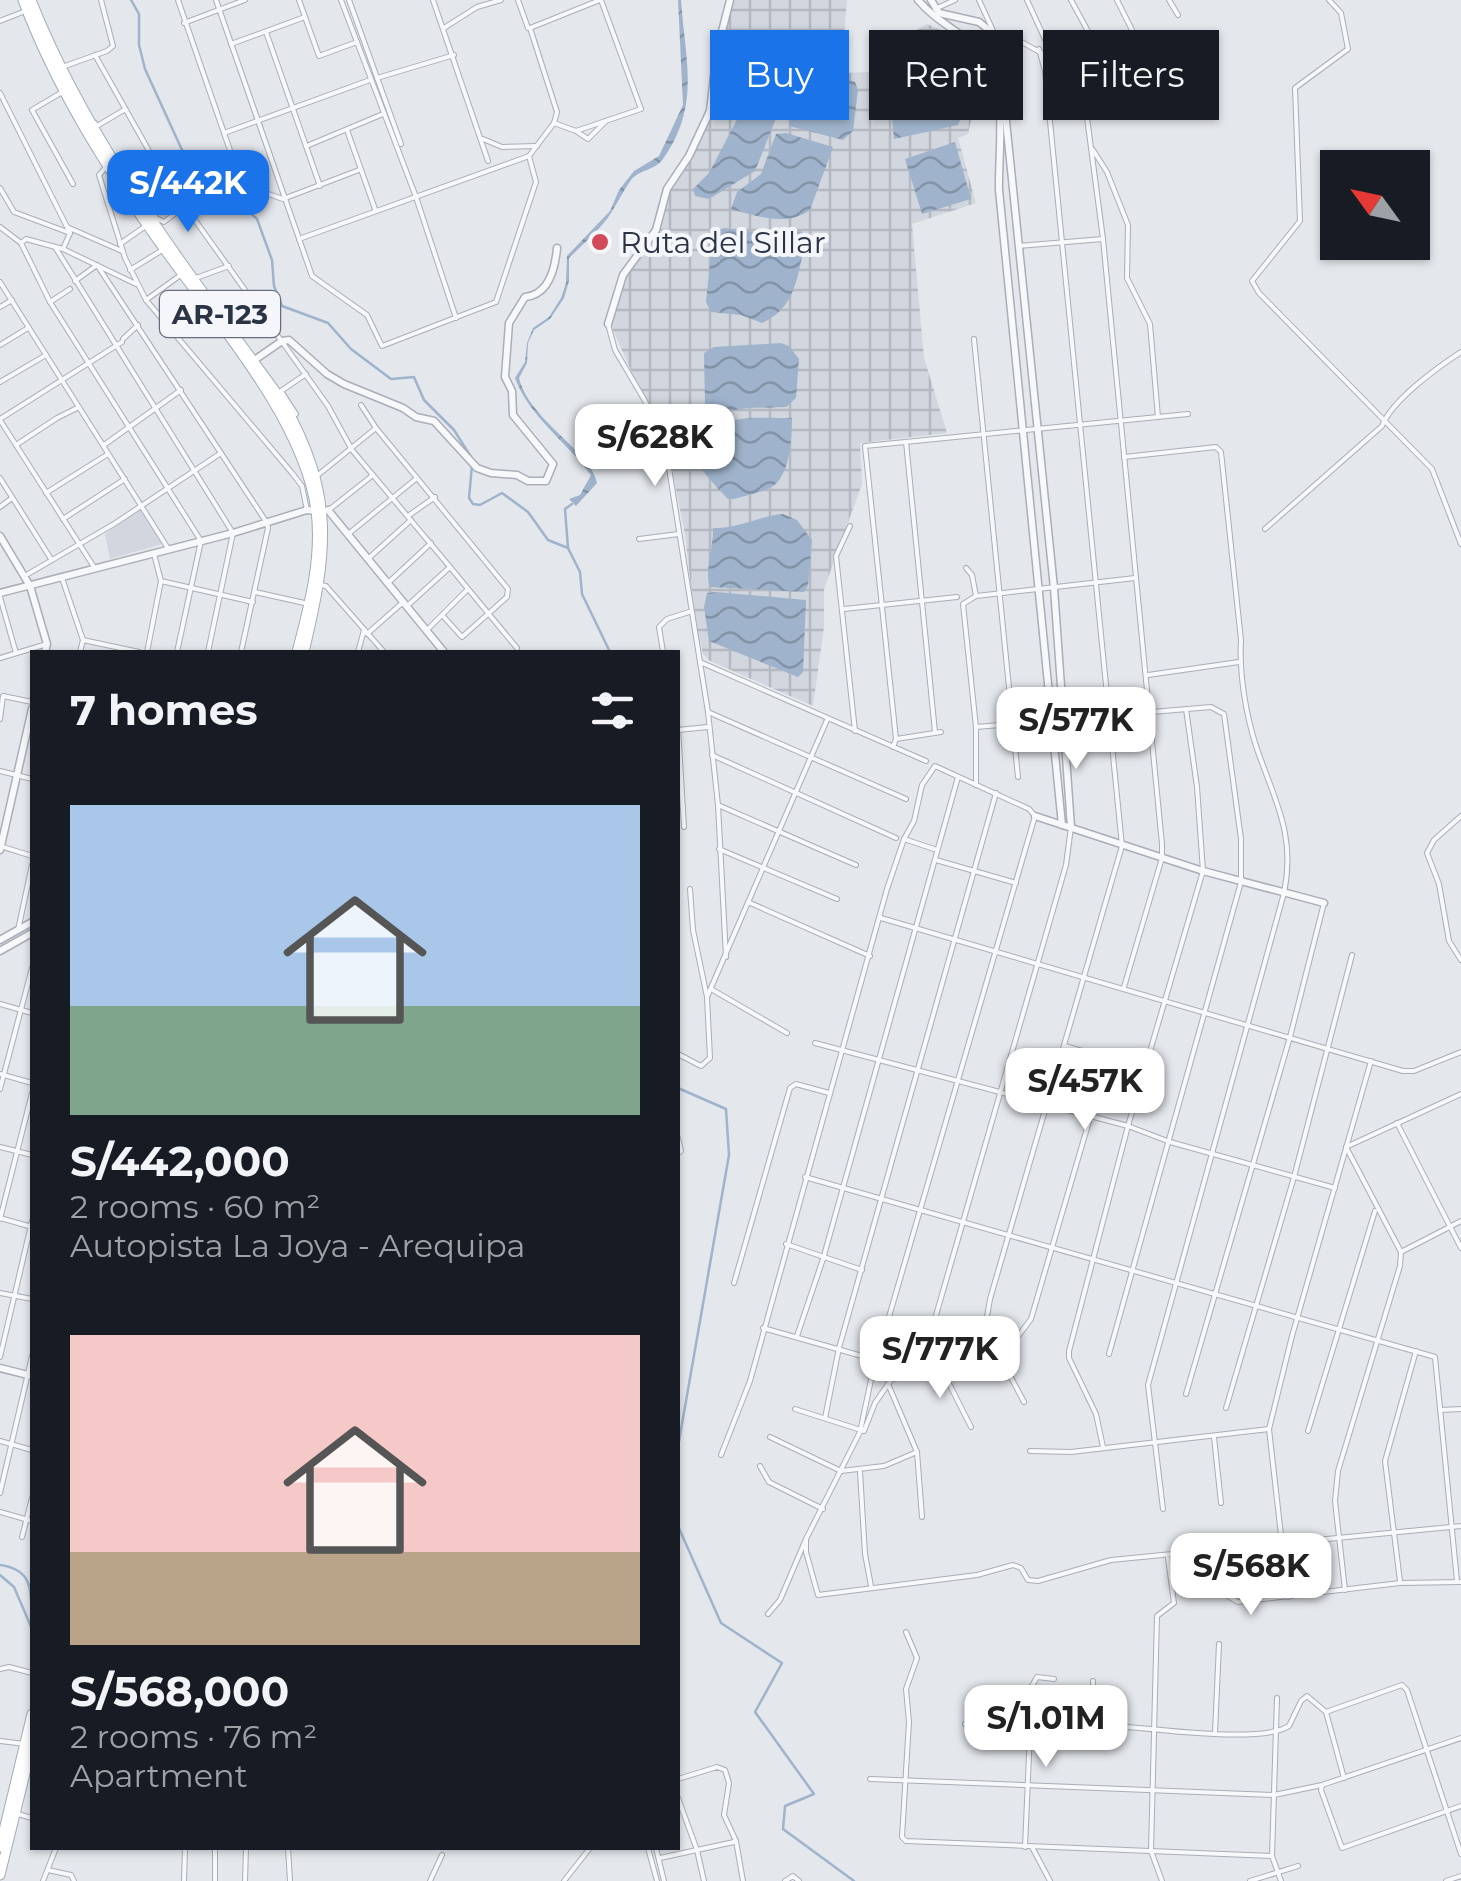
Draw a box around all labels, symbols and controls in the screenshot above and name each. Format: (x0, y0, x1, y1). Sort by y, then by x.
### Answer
chip: Buy (710, 30, 849, 120)
chip: Rent (869, 30, 1023, 120)
chip: Filters (1043, 30, 1219, 120)
pin: S/442K (107, 150, 269, 235)
north arrow (1320, 150, 1430, 260)
map controls (1320, 150, 1430, 260)
text: S/442K (129, 163, 247, 202)
place label: Ruta del Sillar (620, 224, 826, 261)
marker: Ruta del Sillar (589, 231, 611, 253)
road number: AR-123 (160, 291, 280, 337)
pin: S/628K (574, 404, 736, 489)
text: S/628K (597, 417, 713, 456)
icon: filters (585, 683, 640, 738)
text: 7 homes (70, 684, 258, 736)
pin: S/577K (995, 687, 1157, 772)
text: S/577K (1019, 700, 1133, 739)
icon: home (265, 870, 445, 1050)
pin: S/457K (1004, 1048, 1166, 1133)
text: S/457K (1027, 1061, 1143, 1100)
text: S/442,000 (70, 1135, 290, 1187)
text: 2 rooms · 60 m² (70, 1187, 320, 1226)
text: Autopista La Joya - Arequipa (70, 1226, 525, 1265)
pin: S/777K (859, 1316, 1021, 1401)
text: S/777K (882, 1329, 998, 1368)
icon: home (265, 1400, 445, 1580)
pin: S/568K (1170, 1533, 1332, 1618)
text: S/568K (1192, 1546, 1310, 1585)
text: S/568,000 (70, 1665, 289, 1717)
pin: S/1.01M (954, 1685, 1138, 1770)
text: S/1.01M (986, 1698, 1106, 1737)
text: 2 rooms · 76 m² (70, 1717, 317, 1756)
text: Apartment (70, 1756, 248, 1795)

